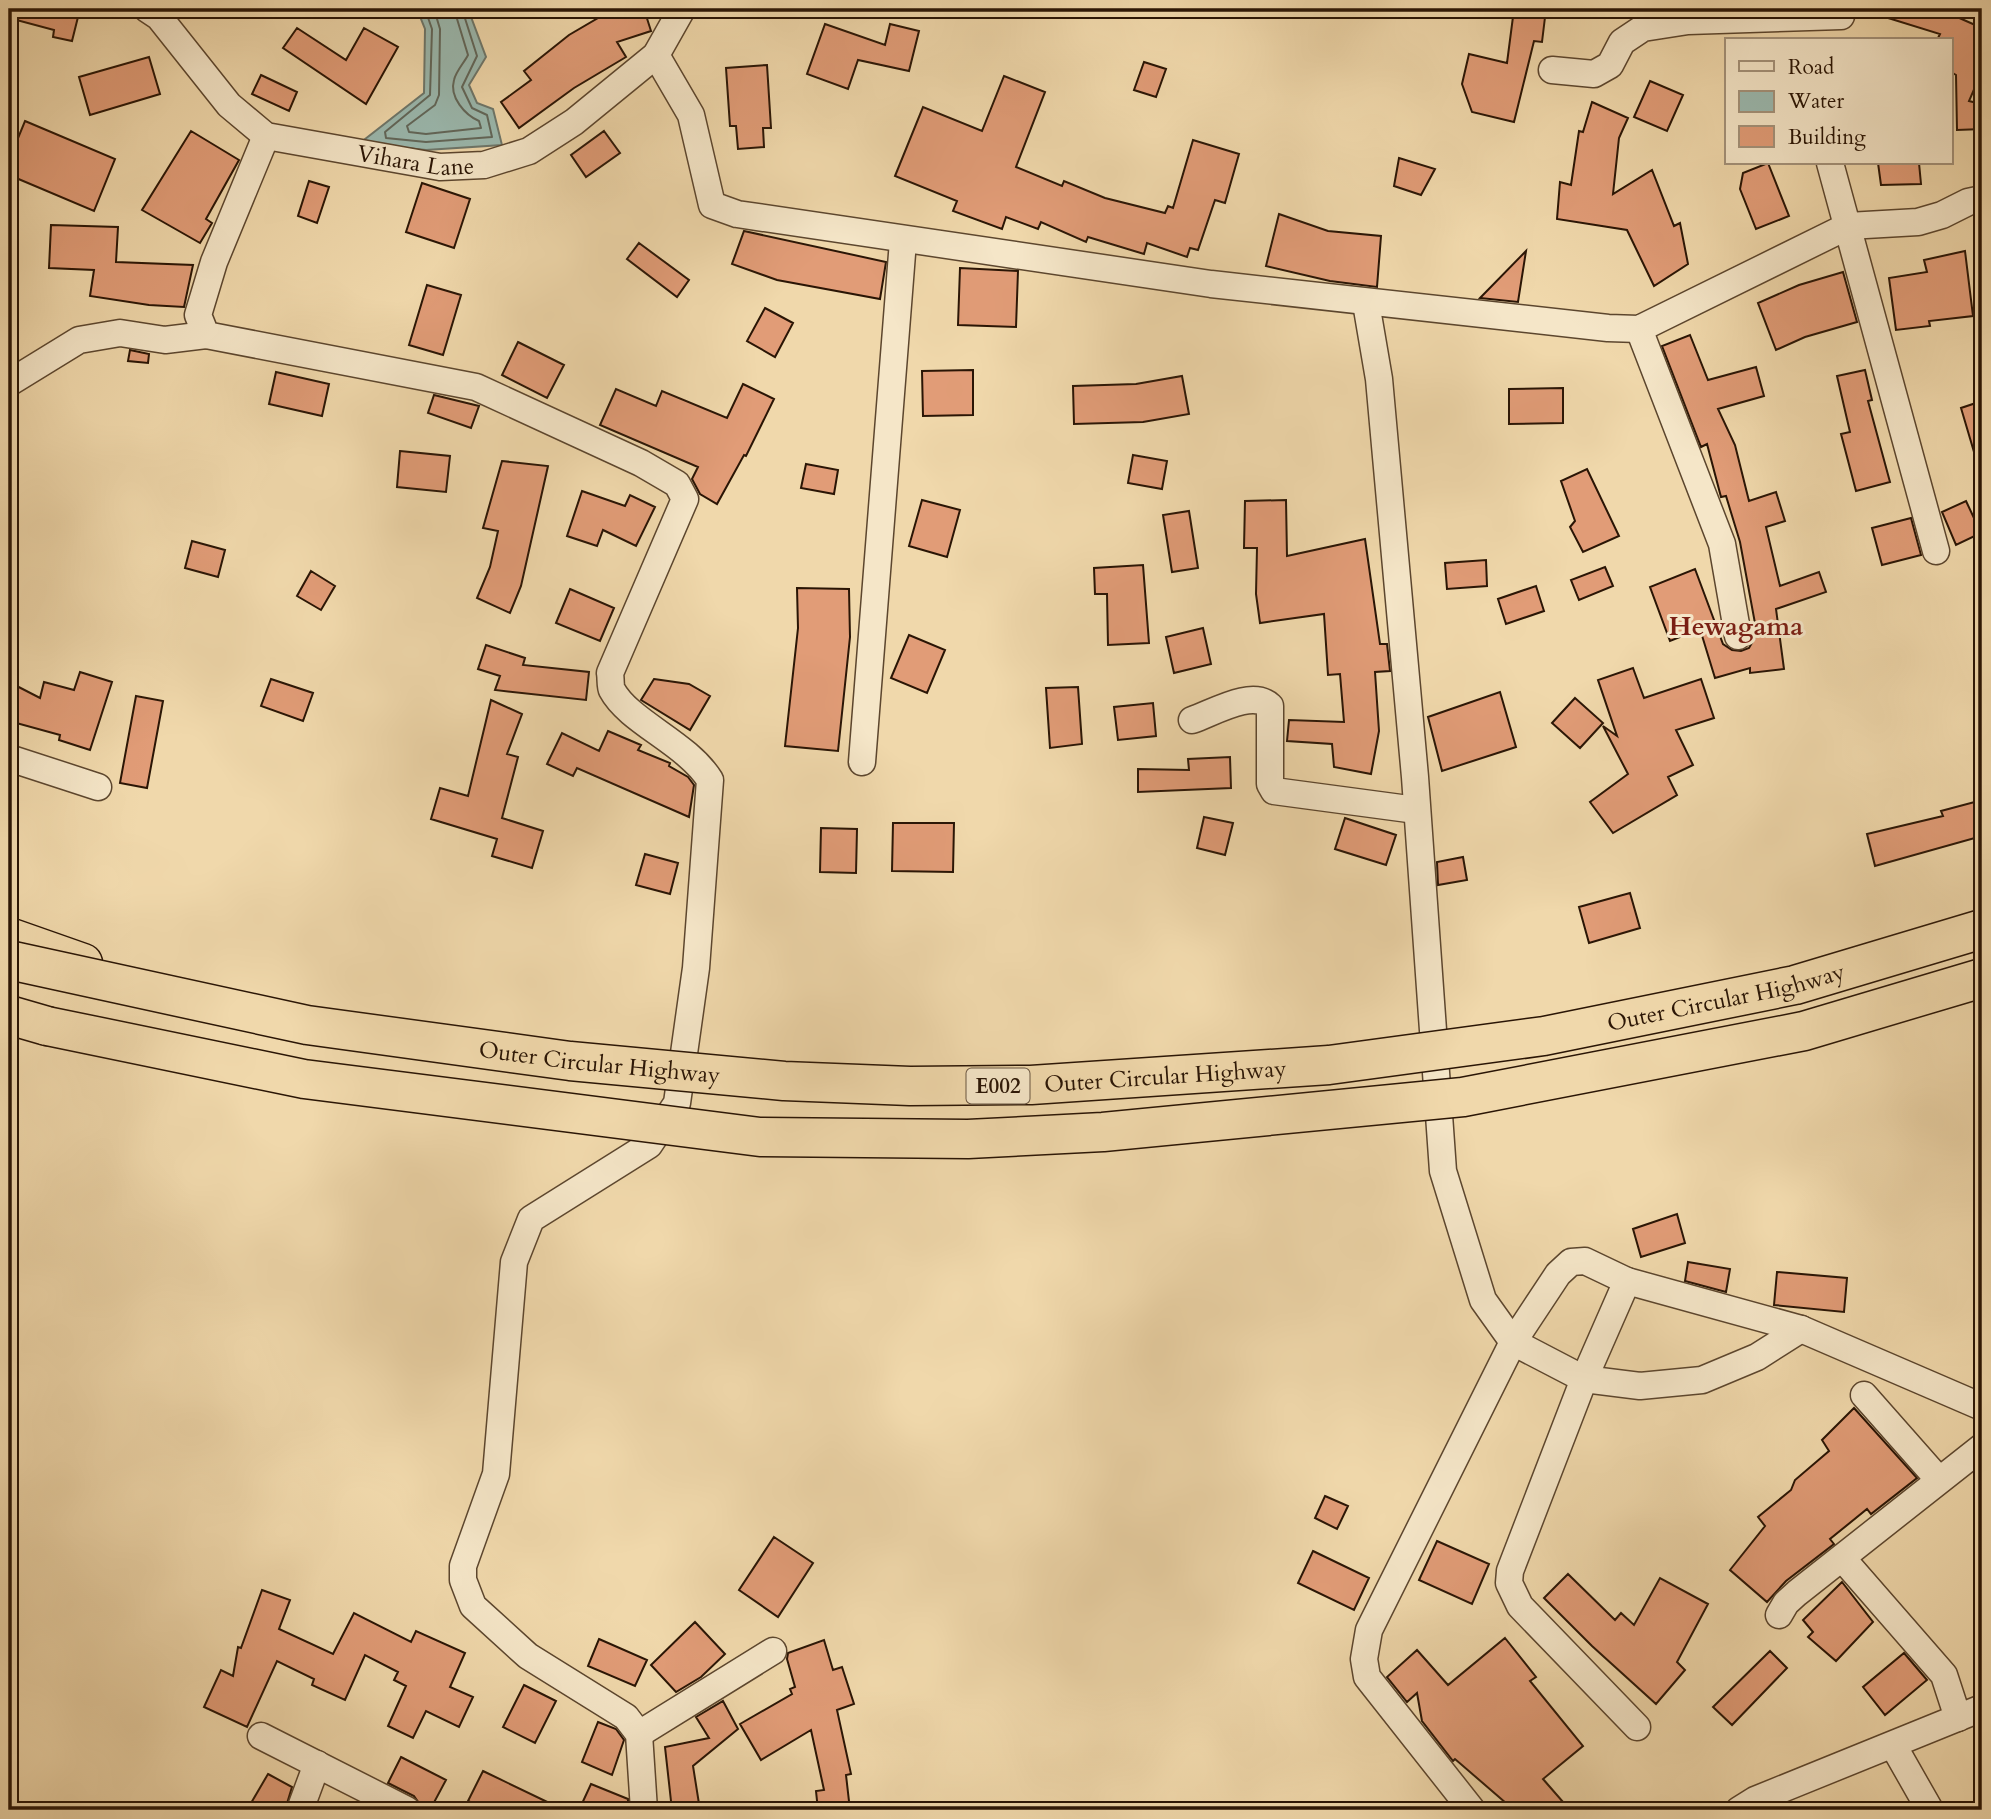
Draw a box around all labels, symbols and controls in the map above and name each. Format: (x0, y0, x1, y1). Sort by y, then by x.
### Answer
legend (1725, 38, 1952, 164)
text: Road (1788, 53, 1834, 82)
text: Water (1787, 87, 1844, 116)
text: Building (1788, 123, 1866, 152)
street label: Vihara Lane (355, 138, 475, 183)
district label: Hewagama (1669, 609, 1803, 644)
street label: Outer Circular Highway (1604, 956, 1848, 1039)
street label: Outer Circular Highway (477, 1034, 722, 1091)
street label: Outer Circular Highway (1043, 1053, 1287, 1100)
road number: E002 (967, 1068, 1030, 1104)

